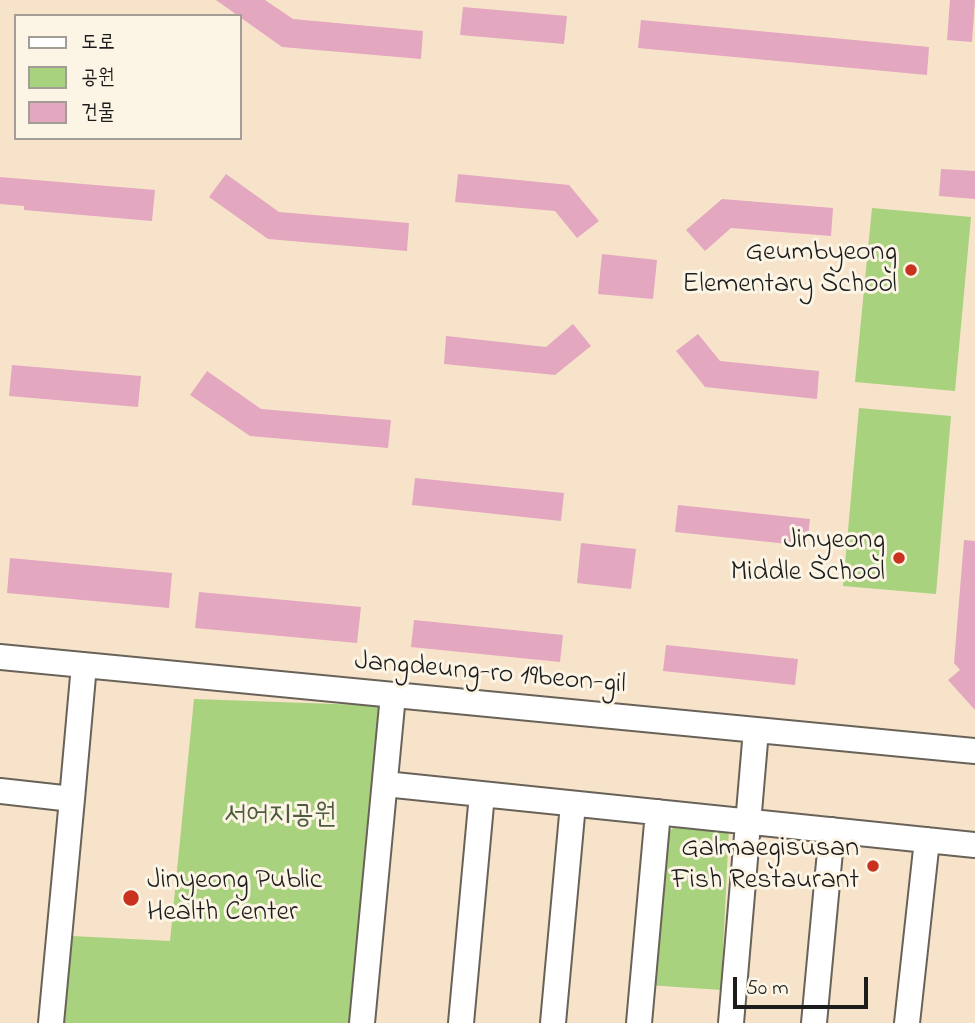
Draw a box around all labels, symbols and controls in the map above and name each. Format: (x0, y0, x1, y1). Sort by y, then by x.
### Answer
legend (14, 14, 242, 140)
text: 도로 (81, 28, 115, 58)
text: 공원 (81, 63, 115, 93)
text: 건물 (81, 98, 115, 128)
place label: Geumbyeong Elementary School (682, 237, 897, 303)
marker: Geumbyeong Elementary School (903, 262, 919, 278)
place label: Jinyeong Middle School (731, 525, 885, 591)
marker: Jinyeong Middle School (891, 550, 907, 566)
street label: Jangdeung-ro 19beon-gil (353, 646, 627, 704)
park label: 서어지공원 (224, 800, 336, 834)
place label: Galmaegisusan Fish Restaurant (672, 833, 859, 899)
marker: Galmaegisusan Fish Restaurant (865, 858, 881, 874)
place label: Jinyeong Public Health Center (147, 865, 322, 931)
marker: Jinyeong Public Health Center (121, 888, 141, 908)
scale bar (737, 964, 872, 1008)
text: 50 m (746, 974, 789, 1004)

